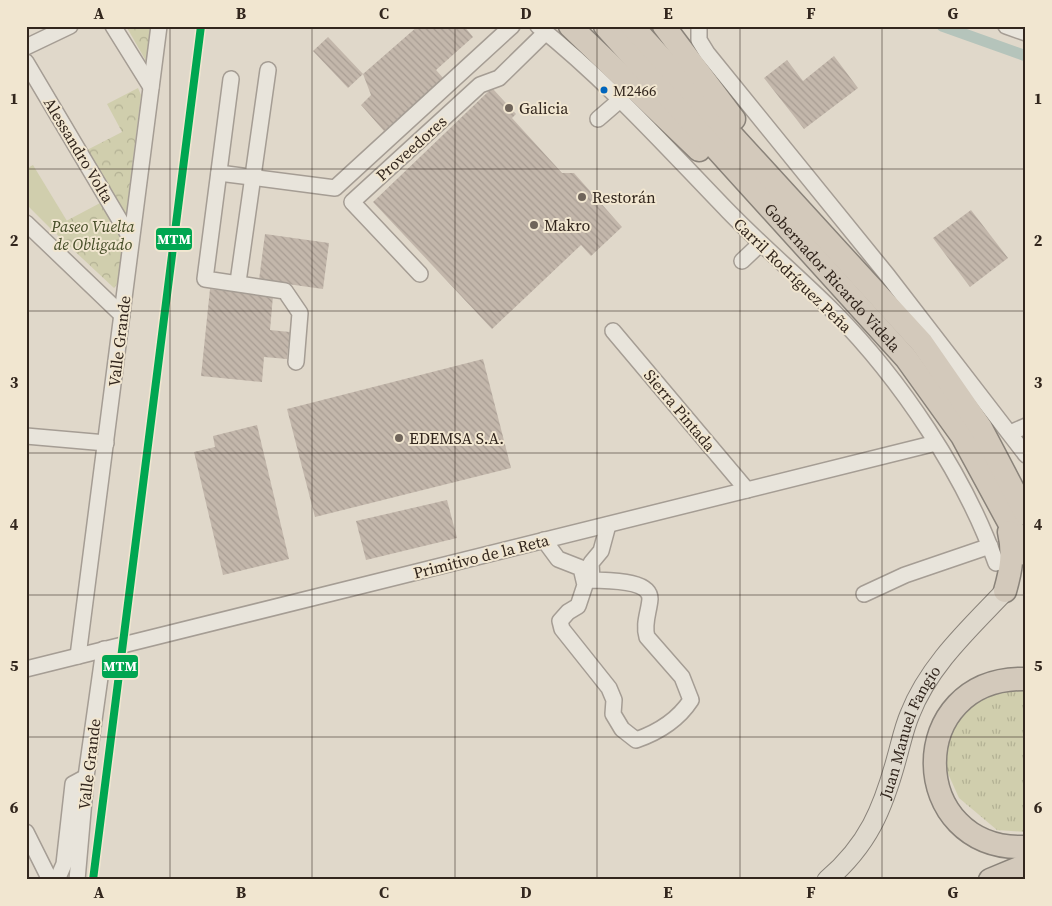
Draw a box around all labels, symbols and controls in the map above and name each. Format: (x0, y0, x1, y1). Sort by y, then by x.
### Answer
text: A (94, 2, 105, 24)
text: B (236, 2, 247, 24)
text: C (379, 2, 389, 24)
text: D (520, 2, 532, 24)
text: E (663, 2, 673, 24)
text: F (806, 2, 816, 24)
text: G (948, 2, 959, 24)
place label: M2466 (613, 80, 657, 101)
marker: M2466 (599, 85, 609, 95)
text: 1 (10, 87, 18, 109)
text: 1 (1034, 87, 1042, 109)
street label: Alessandro Volta (39, 93, 120, 208)
place label: Galicia (519, 97, 569, 119)
marker: Galicia (503, 102, 515, 114)
street label: Proveedores (371, 110, 451, 186)
place label: Restorán (592, 186, 656, 208)
marker: Restorán (576, 191, 588, 203)
street label: Gobernador Ricardo Videla (759, 198, 906, 357)
street label: Carril Rodríguez Peña (729, 213, 857, 338)
place label: Makro (544, 214, 591, 236)
park label: Paseo Vuelta de Obligado (50, 215, 135, 255)
marker: Makro (528, 219, 540, 231)
line badge: MTM (155, 227, 193, 251)
text: 2 (10, 229, 19, 251)
text: MTM (157, 229, 191, 249)
text: 2 (1034, 229, 1043, 251)
street label: Valle Grande (103, 294, 135, 388)
street label: Sierra Pintada (639, 364, 721, 456)
text: 3 (10, 371, 19, 393)
text: 3 (1034, 371, 1043, 393)
place label: EDEMSA S.A. (409, 427, 504, 449)
marker: EDEMSA S.A. (393, 432, 405, 444)
text: 4 (10, 513, 19, 535)
text: 4 (1034, 513, 1043, 535)
street label: Primitivo de la Reta (411, 528, 552, 584)
text: 5 (10, 654, 19, 676)
line badge: MTM (101, 654, 139, 679)
text: 5 (1034, 654, 1043, 676)
text: MTM (103, 656, 137, 676)
street label: Juan Manuel Fangio (873, 660, 945, 803)
street label: Valle Grande (73, 717, 105, 811)
text: 6 (10, 796, 19, 818)
text: 6 (1034, 796, 1043, 818)
text: A (94, 881, 105, 903)
text: B (236, 881, 247, 903)
text: C (379, 881, 389, 903)
text: D (520, 881, 532, 903)
text: E (663, 881, 673, 903)
text: F (806, 881, 816, 903)
text: G (948, 881, 959, 903)

